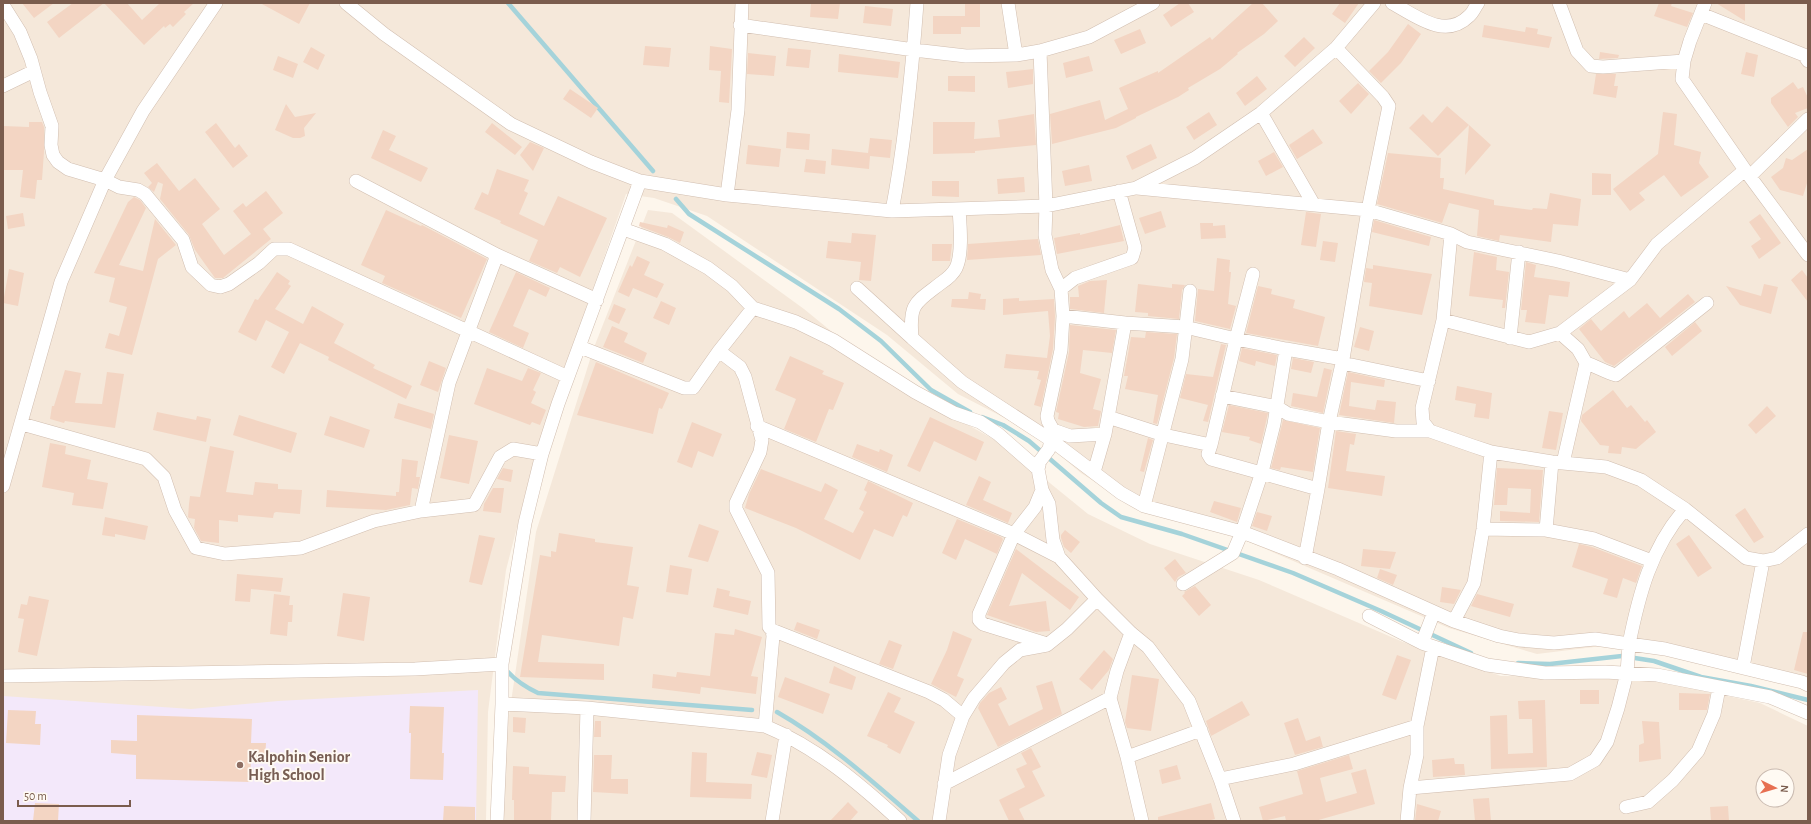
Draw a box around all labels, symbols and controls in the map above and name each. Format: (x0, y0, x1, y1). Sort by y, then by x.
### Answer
place label: Kalpohin Senior High School (248, 749, 351, 783)
marker: Kalpohin Senior High School (235, 760, 245, 770)
north arrow (1755, 768, 1795, 808)
scale bar (18, 782, 130, 808)
text: N (1779, 785, 1790, 793)
text: 50 m (24, 790, 47, 802)

